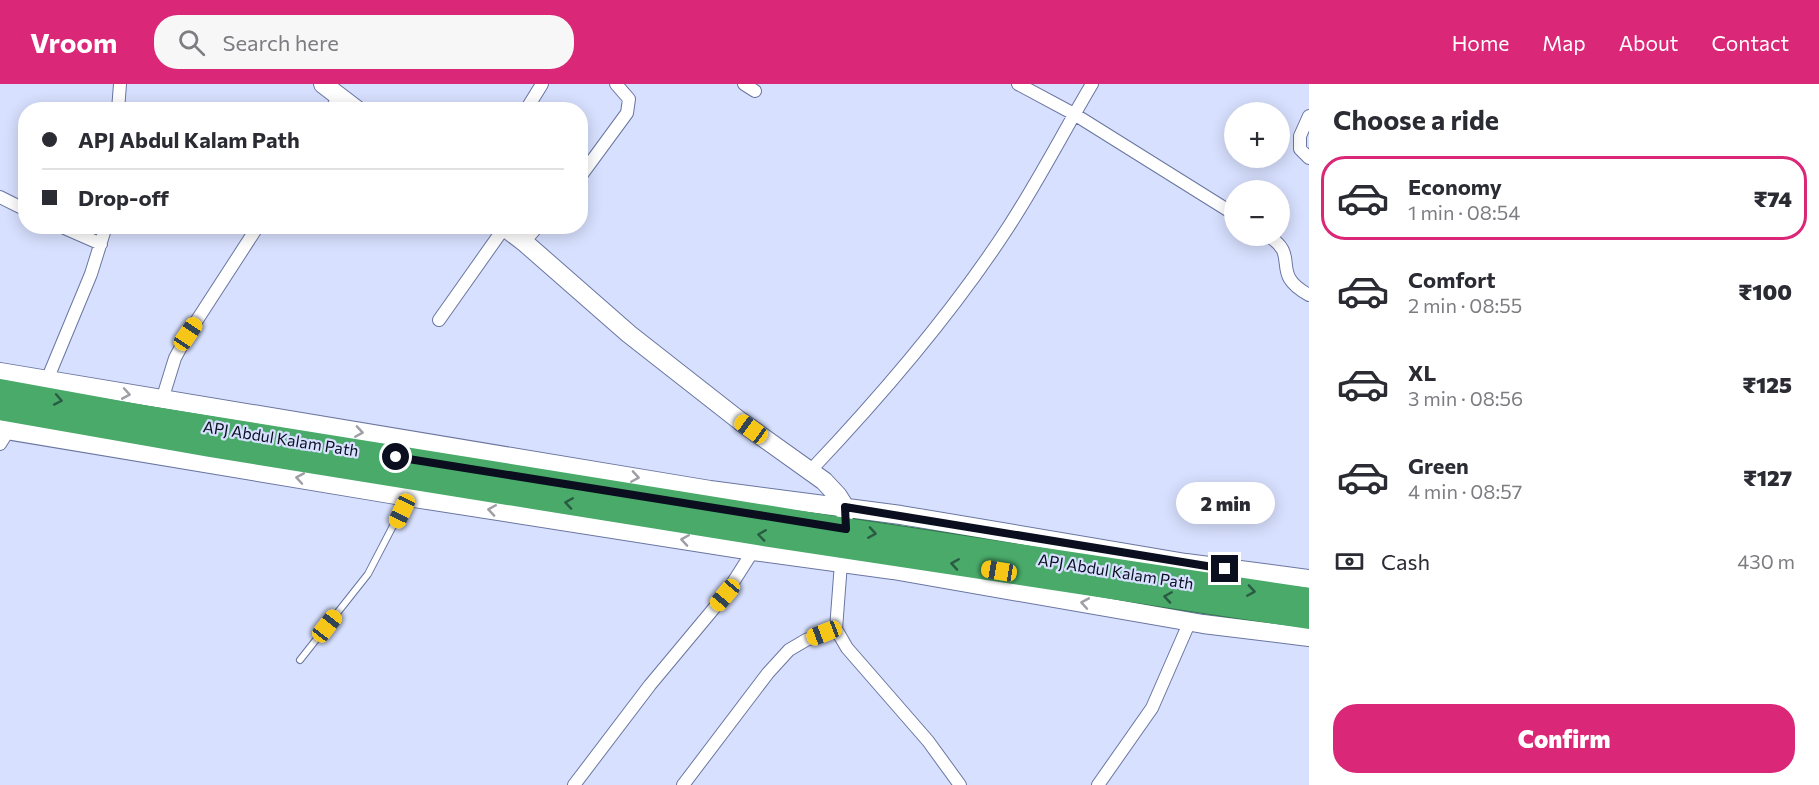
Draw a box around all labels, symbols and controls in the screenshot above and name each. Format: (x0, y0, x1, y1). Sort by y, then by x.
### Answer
search box (154, 15, 574, 69)
text: Vroom (30, 25, 118, 59)
icon: search (175, 26, 208, 59)
text: Search here (223, 29, 339, 56)
text: Home (1452, 30, 1509, 55)
text: Map (1542, 30, 1586, 55)
text: About (1619, 30, 1678, 55)
text: Contact (1711, 30, 1789, 55)
map controls (1224, 102, 1290, 246)
button: + (1224, 102, 1290, 168)
text: Choose a ride (1333, 103, 1499, 136)
text: APJ Abdul Kalam Path (78, 126, 300, 153)
icon: car (1336, 171, 1390, 225)
text: Economy (1408, 173, 1502, 200)
button: − (1224, 180, 1290, 246)
text: Drop-off (78, 184, 169, 211)
text: ₹74 (1753, 185, 1792, 212)
text: 1 min · 08:54 (1408, 200, 1520, 224)
icon: car (1336, 264, 1390, 318)
text: Comfort (1408, 266, 1496, 293)
text: ₹100 (1738, 278, 1792, 305)
text: 2 min · 08:55 (1408, 293, 1522, 317)
car (170, 314, 206, 354)
icon: car (1336, 357, 1390, 411)
text: XL (1408, 359, 1436, 386)
text: ₹125 (1742, 371, 1792, 398)
text: 3 min · 08:56 (1408, 386, 1523, 410)
one-way arrow (121, 387, 130, 399)
one-way arrow (52, 393, 62, 406)
car (731, 411, 771, 447)
street label: APJ Abdul Kalam Path (202, 416, 360, 460)
one-way arrow (355, 426, 364, 438)
route start (382, 443, 409, 470)
icon: car (1336, 450, 1390, 504)
text: Green (1408, 452, 1469, 479)
text: ₹127 (1743, 464, 1792, 491)
one-way arrow (630, 471, 639, 483)
one-way arrow (295, 473, 305, 485)
text: 4 min · 08:57 (1408, 479, 1522, 503)
callout: 2 min (1176, 482, 1274, 524)
car (386, 491, 418, 531)
text: 2 min (1200, 491, 1251, 515)
one-way arrow (565, 498, 574, 510)
one-way arrow (488, 504, 498, 517)
one-way arrow (867, 527, 876, 539)
one-way arrow (757, 529, 766, 541)
one-way arrow (680, 535, 690, 547)
icon: cash (1333, 545, 1366, 578)
text: Cash (1381, 548, 1430, 575)
street label: APJ Abdul Kalam Path (1037, 549, 1195, 593)
text: 430 m (1737, 549, 1795, 573)
route end (1211, 555, 1238, 582)
one-way arrow (950, 558, 960, 571)
car (980, 559, 1018, 583)
car (707, 575, 743, 615)
one-way arrow (1247, 584, 1256, 596)
one-way arrow (1163, 591, 1173, 604)
one-way arrow (1080, 597, 1090, 610)
car (309, 606, 345, 646)
car (804, 618, 844, 648)
button: Confirm (1333, 704, 1795, 773)

